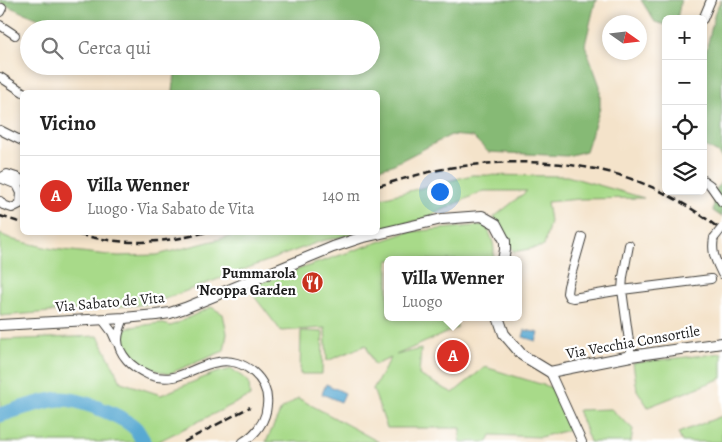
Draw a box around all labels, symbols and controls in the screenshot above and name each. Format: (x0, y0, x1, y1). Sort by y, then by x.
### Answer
north arrow (602, 15, 647, 60)
map controls (662, 15, 707, 195)
button: + (662, 15, 707, 60)
search box (20, 20, 380, 75)
icon: search (38, 34, 66, 62)
text: Cerca qui (78, 35, 151, 61)
button: − (662, 60, 707, 105)
button: locate (662, 105, 707, 150)
text: Vicino (40, 109, 96, 137)
button: layers (662, 150, 707, 195)
text: Villa Wenner (87, 172, 190, 198)
your location (427, 179, 453, 205)
text: A (51, 185, 61, 207)
text: 140 m (322, 185, 360, 207)
text: Luogo · Via Sabato de Vita (87, 198, 254, 220)
popup (384, 256, 522, 321)
place label: Pummarola 'Ncoppa Garden (196, 263, 297, 300)
text: Villa Wenner (402, 265, 504, 291)
restaurant icon: Pummarola 'Ncoppa Garden (300, 270, 324, 294)
street label: Via Sabato de Vita (53, 287, 166, 317)
text: Luogo (402, 291, 442, 313)
street label: Via Vecchia Consortile (563, 320, 702, 364)
pin: A (437, 337, 469, 375)

